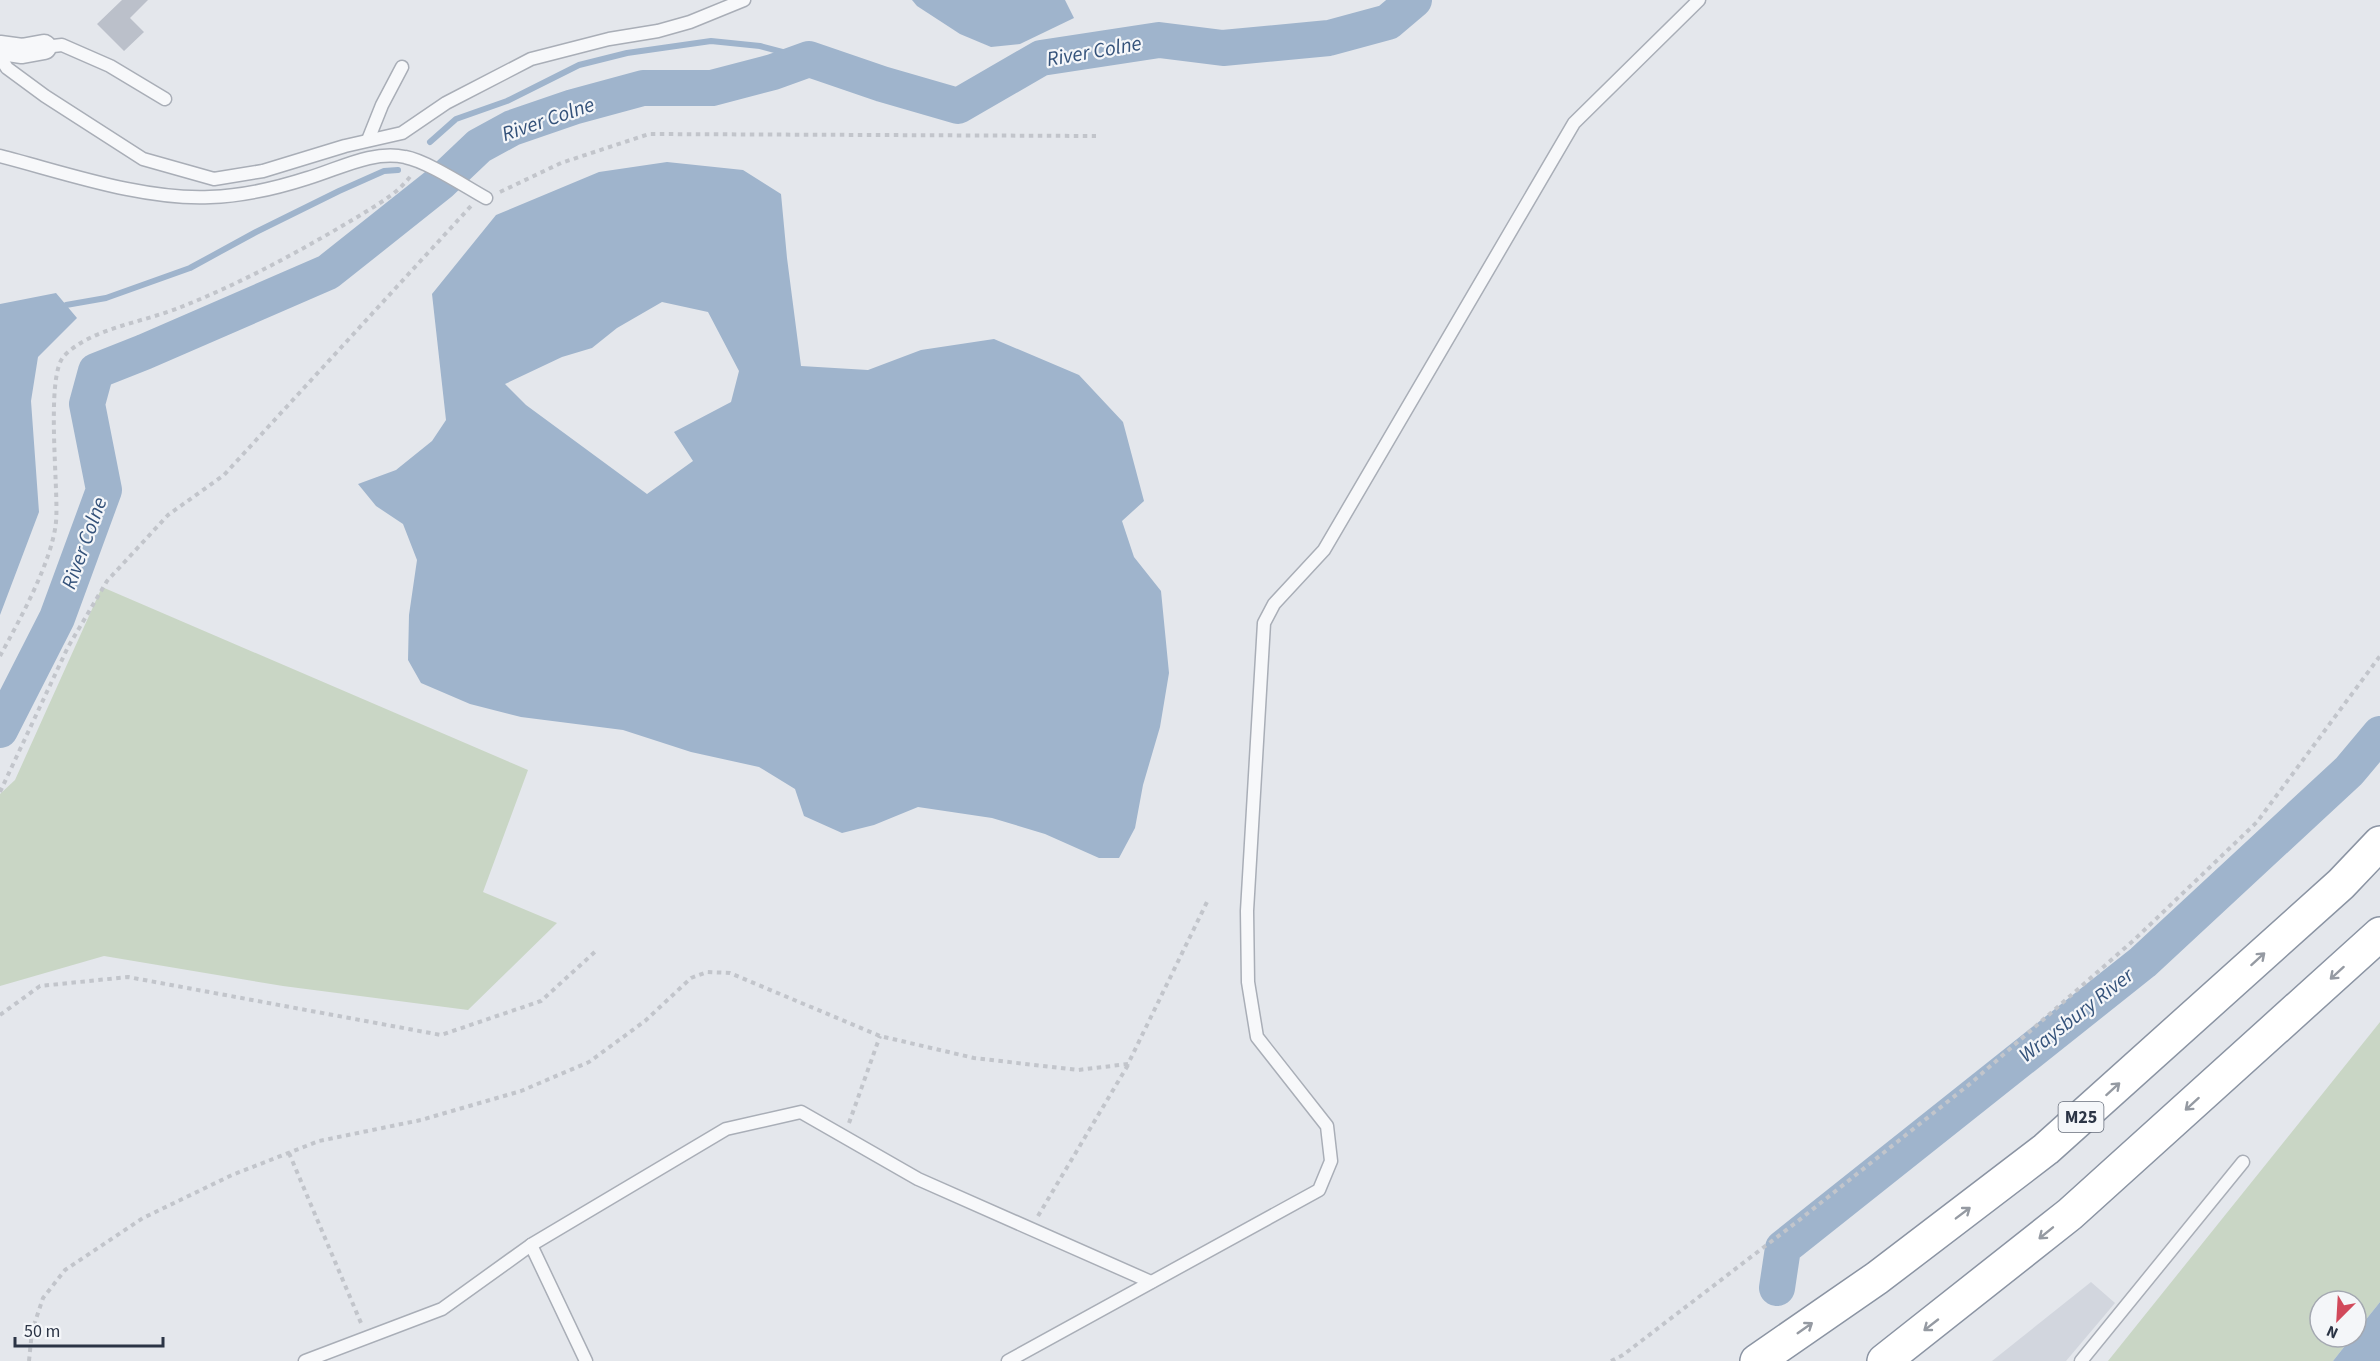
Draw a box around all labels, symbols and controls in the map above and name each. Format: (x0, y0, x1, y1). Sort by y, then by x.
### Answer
water label: River Colne (1044, 28, 1144, 74)
water label: River Colne (498, 89, 598, 149)
water label: River Colne (53, 493, 115, 593)
one-way arrow (2250, 952, 2265, 966)
water label: Wraysbury River (2012, 960, 2140, 1069)
one-way arrow (2330, 966, 2345, 980)
one-way arrow (2105, 1082, 2120, 1096)
one-way arrow (2185, 1097, 2200, 1111)
road number: M25 (2058, 1102, 2104, 1132)
one-way arrow (1954, 1207, 1970, 1219)
one-way arrow (2039, 1226, 2054, 1240)
north arrow (2308, 1289, 2368, 1349)
scale bar (15, 1310, 164, 1348)
text: 50 m (24, 1319, 60, 1344)
one-way arrow (1923, 1319, 1939, 1332)
text: N (2323, 1320, 2342, 1344)
one-way arrow (1796, 1322, 1813, 1334)

